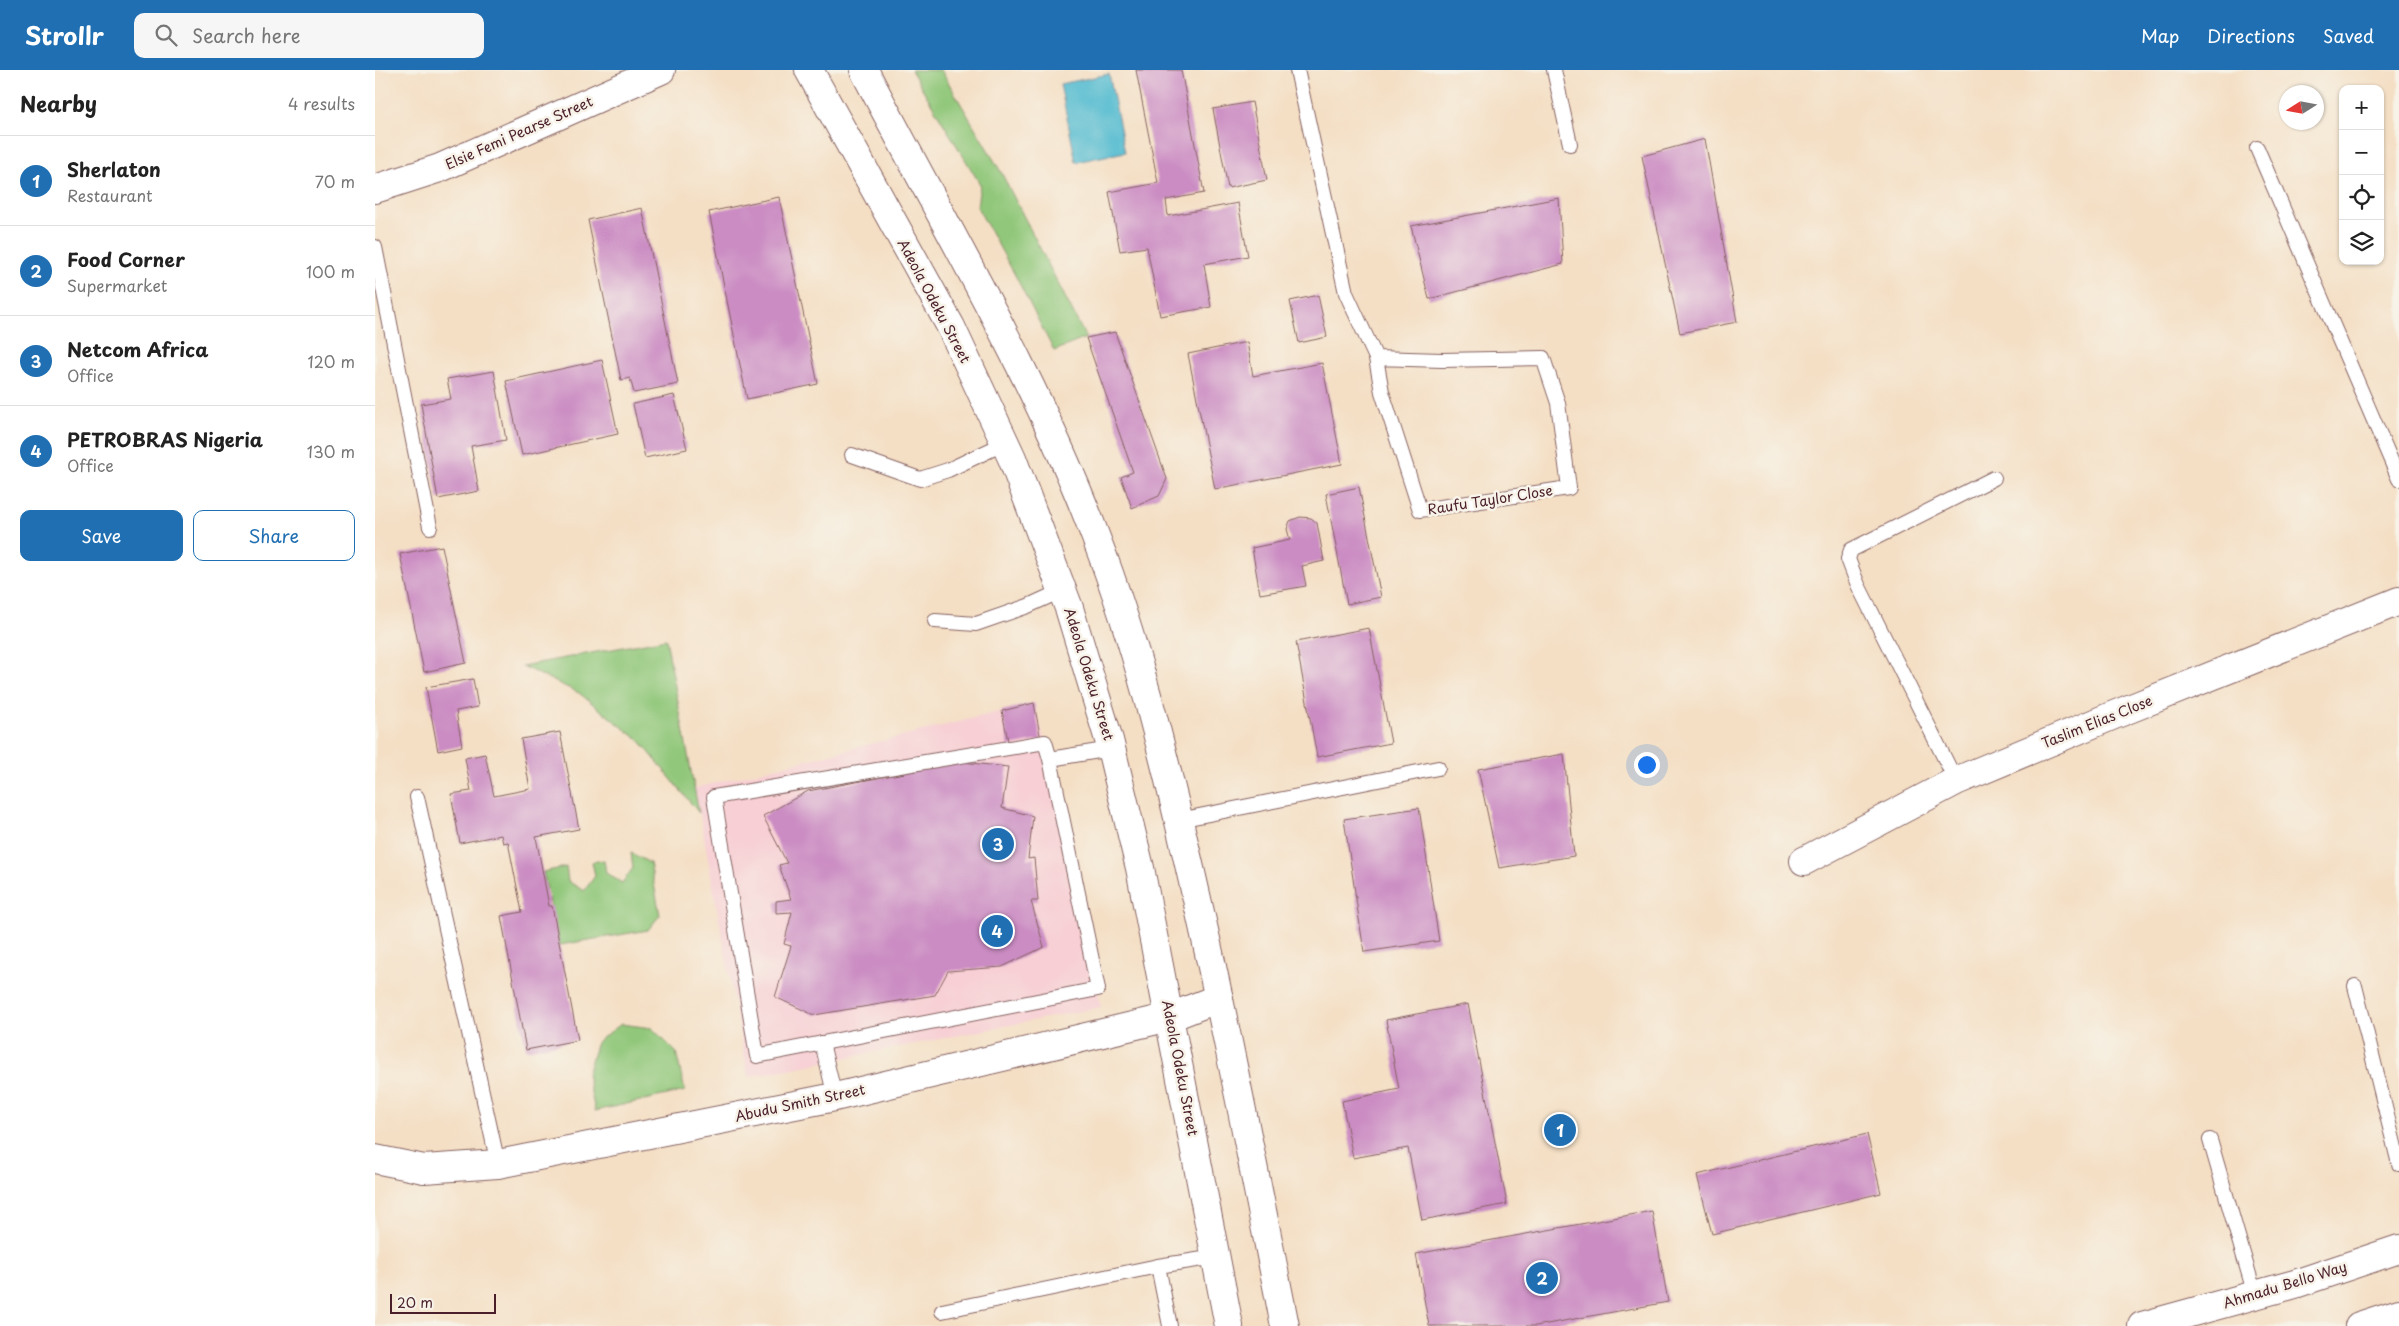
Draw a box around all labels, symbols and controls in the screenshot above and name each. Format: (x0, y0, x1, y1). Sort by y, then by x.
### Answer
search box (134, 13, 484, 58)
text: Strollr (25, 17, 104, 53)
icon: search (152, 21, 180, 49)
text: Search here (192, 21, 301, 49)
text: Map (2141, 22, 2179, 49)
text: Directions (2207, 22, 2295, 49)
text: Saved (2323, 22, 2374, 49)
north arrow (2279, 85, 2324, 130)
map controls (2339, 85, 2384, 265)
button: + (2339, 85, 2384, 130)
text: Nearby (20, 87, 97, 119)
street label: Elsie Femi Pearse Street (442, 90, 596, 175)
text: 4 results (288, 91, 355, 115)
button: − (2339, 130, 2384, 175)
text: Sherlaton (67, 155, 161, 183)
text: 1 (32, 169, 40, 193)
text: 70 m (315, 169, 355, 193)
button: locate (2339, 175, 2384, 220)
text: Restaurant (67, 183, 153, 207)
button: layers (2339, 220, 2384, 265)
street label: Adeola Odeku Street (893, 235, 976, 367)
text: Food Corner (67, 245, 185, 273)
text: 2 (30, 259, 42, 283)
text: 100 m (306, 259, 355, 283)
text: Supermarket (67, 273, 167, 297)
text: Netcom Africa (67, 335, 208, 363)
text: 3 (31, 349, 41, 373)
text: 120 m (308, 349, 355, 373)
text: Office (67, 363, 114, 387)
text: PETROBRAS Nigeria (67, 425, 263, 453)
text: 4 (31, 439, 41, 463)
text: 130 m (307, 439, 355, 463)
text: Office (67, 453, 114, 477)
street label: Raufu Taylor Close (1426, 479, 1554, 520)
button: Save (20, 510, 183, 561)
button: Share (193, 510, 355, 561)
street label: Adeola Odeku Street (1059, 605, 1120, 743)
street label: Taslim Elias Close (2038, 690, 2155, 753)
your location (1634, 752, 1660, 778)
pin: 3 (982, 825, 1014, 863)
pin: 4 (981, 912, 1013, 950)
street label: Adeola Odeku Street (1157, 998, 1204, 1138)
street label: Abudu Smith Street (733, 1078, 867, 1127)
pin: 1 (1544, 1111, 1576, 1149)
street label: Ahmadu Bello Way (2220, 1256, 2349, 1313)
pin: 2 (1526, 1259, 1558, 1297)
scale bar (390, 1291, 496, 1314)
text: 20 m (397, 1292, 433, 1313)

